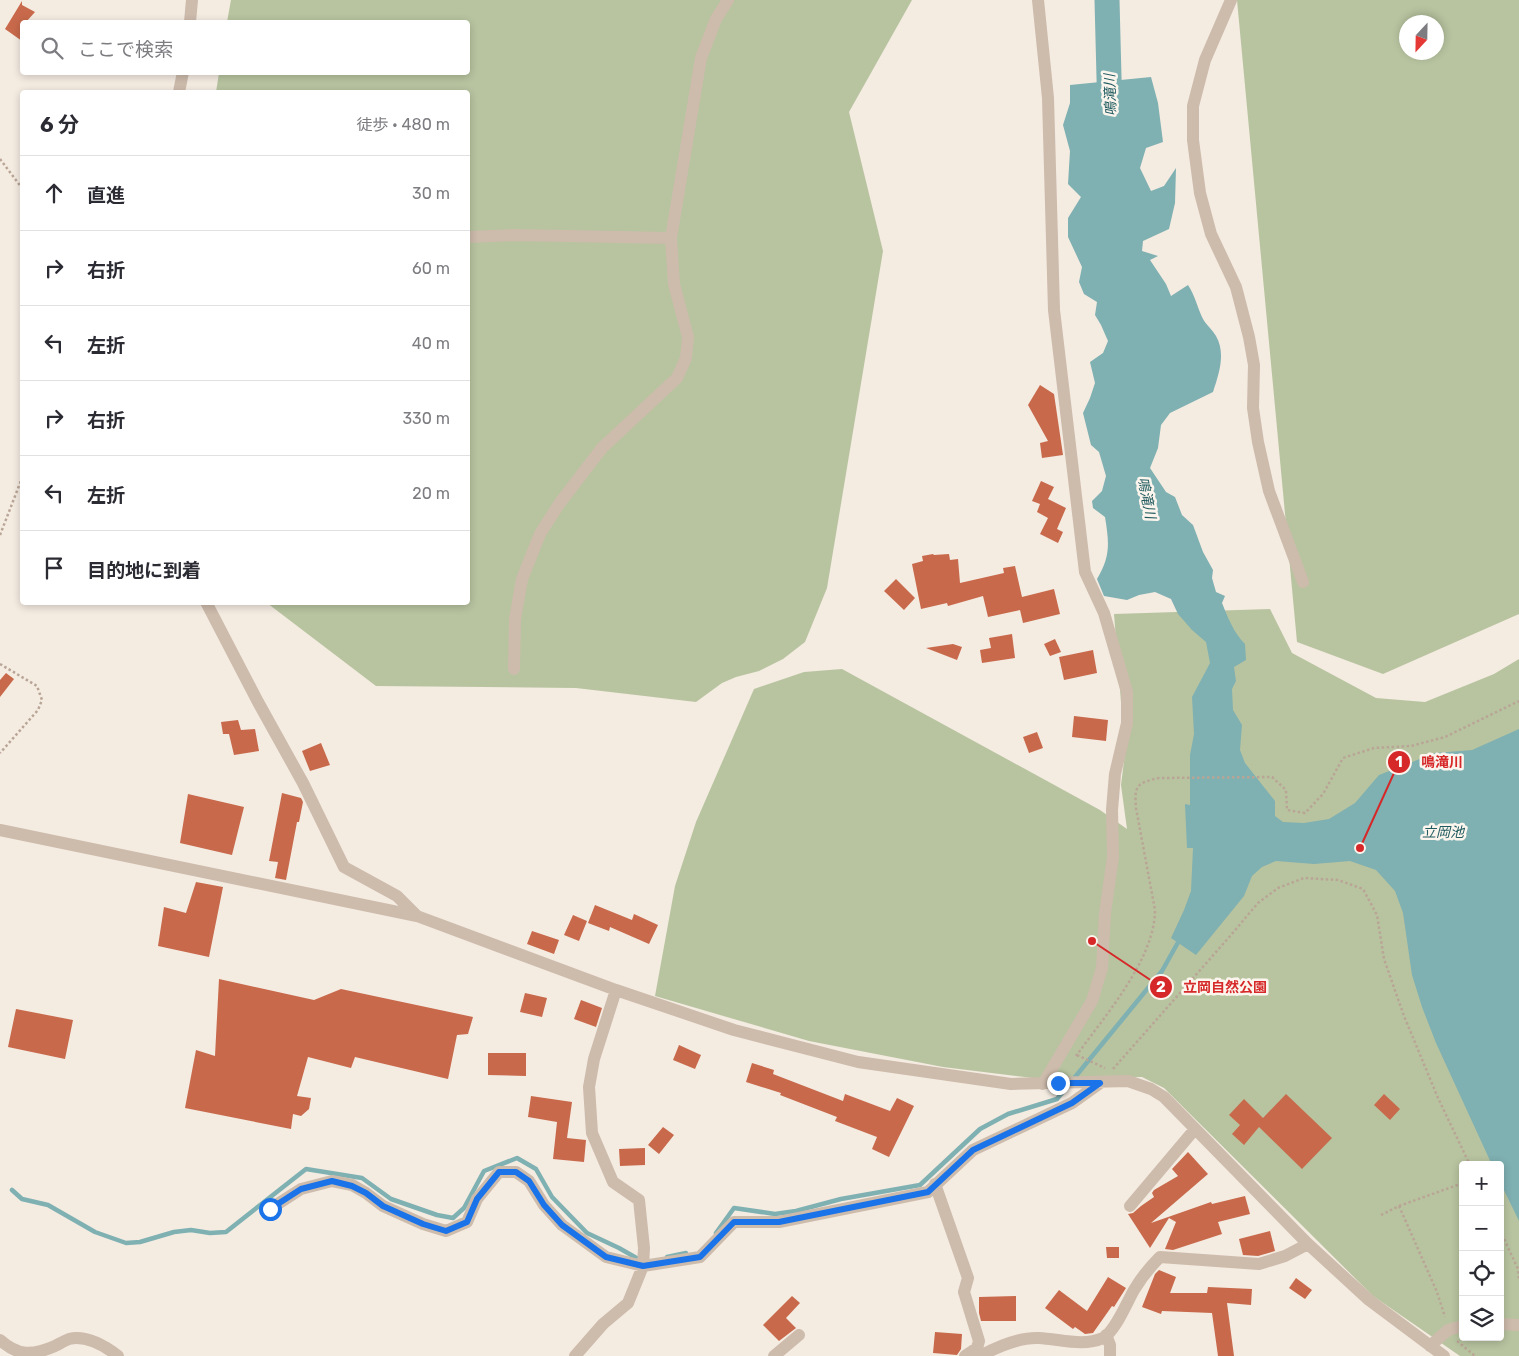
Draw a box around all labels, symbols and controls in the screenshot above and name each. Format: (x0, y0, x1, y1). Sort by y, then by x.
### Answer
north arrow (1399, 15, 1444, 60)
search box (20, 20, 470, 75)
icon: search (38, 34, 66, 62)
text: ここで検索 (78, 38, 173, 61)
water label: 鳴滝川 (1101, 72, 1120, 116)
text: 6 分 (40, 112, 79, 137)
text: 徒歩 · 480 m (356, 115, 450, 134)
icon: ahead (40, 179, 68, 207)
text: 直進 (87, 184, 125, 207)
text: 30 m (412, 184, 450, 203)
icon: right (40, 254, 68, 282)
text: 右折 (87, 259, 125, 282)
text: 60 m (412, 259, 450, 278)
icon: left (40, 329, 68, 357)
text: 左折 (87, 334, 125, 357)
text: 40 m (412, 334, 450, 353)
icon: right (40, 404, 68, 432)
text: 右折 (87, 409, 125, 432)
text: 330 m (402, 409, 450, 428)
water label: 鳴滝川 (1134, 476, 1159, 522)
icon: left (40, 479, 68, 507)
text: 左折 (87, 484, 125, 507)
text: 20 m (412, 484, 450, 503)
icon: arrive (40, 554, 68, 582)
text: 目的地に到着 (87, 559, 201, 582)
callout: 鳴滝川 (1386, 747, 1473, 776)
text: 1 (1395, 753, 1403, 771)
text: 鳴滝川 (1421, 754, 1463, 771)
water label: 立岡池 (1422, 824, 1466, 841)
callout: 立岡自然公園 (1148, 972, 1277, 1001)
text: 2 (1156, 978, 1166, 996)
text: 立岡自然公園 (1183, 979, 1267, 996)
route end (1047, 1072, 1070, 1095)
map controls (1459, 1161, 1504, 1341)
button: + (1459, 1161, 1504, 1206)
route start (259, 1198, 282, 1221)
button: − (1459, 1206, 1504, 1251)
button: locate (1459, 1251, 1504, 1296)
button: layers (1459, 1296, 1504, 1341)

